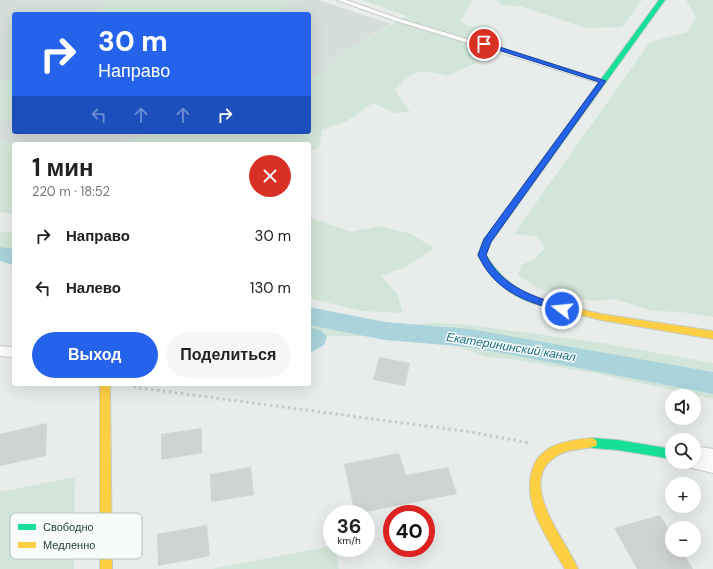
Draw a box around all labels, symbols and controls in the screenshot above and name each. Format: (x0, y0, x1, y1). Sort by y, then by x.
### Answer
text: 30 m (98, 23, 168, 60)
pin (467, 27, 501, 61)
icon: right (32, 28, 84, 80)
icon: arrive (473, 33, 495, 55)
text: Направо (98, 59, 170, 83)
icon: left (88, 104, 110, 126)
icon: ahead (130, 104, 152, 126)
icon: ahead (172, 104, 194, 126)
icon: right (214, 104, 236, 126)
text: 1 мин (32, 152, 93, 183)
button: close (249, 155, 291, 197)
text: 220 m · 18:52 (32, 183, 110, 200)
icon: right (32, 225, 54, 247)
text: Направо (66, 226, 130, 246)
text: 30 m (255, 226, 291, 246)
icon: left (32, 277, 54, 299)
text: Налево (66, 278, 121, 298)
text: 130 m (250, 278, 291, 298)
position arrow (541, 288, 583, 330)
water label: Екатерининский канал (445, 329, 577, 365)
button: Выход (32, 332, 158, 378)
button: Поделиться (166, 332, 291, 378)
map controls (665, 389, 701, 557)
button: sound (665, 389, 701, 425)
button: search (665, 433, 701, 469)
button: + (665, 477, 701, 513)
speed limit sign: 40 (383, 505, 435, 557)
legend (10, 513, 142, 559)
text: 36 (337, 513, 361, 539)
text: Свободно (43, 520, 94, 534)
button: − (665, 521, 701, 557)
text: km/h (337, 534, 361, 547)
text: Медленно (43, 538, 95, 552)

